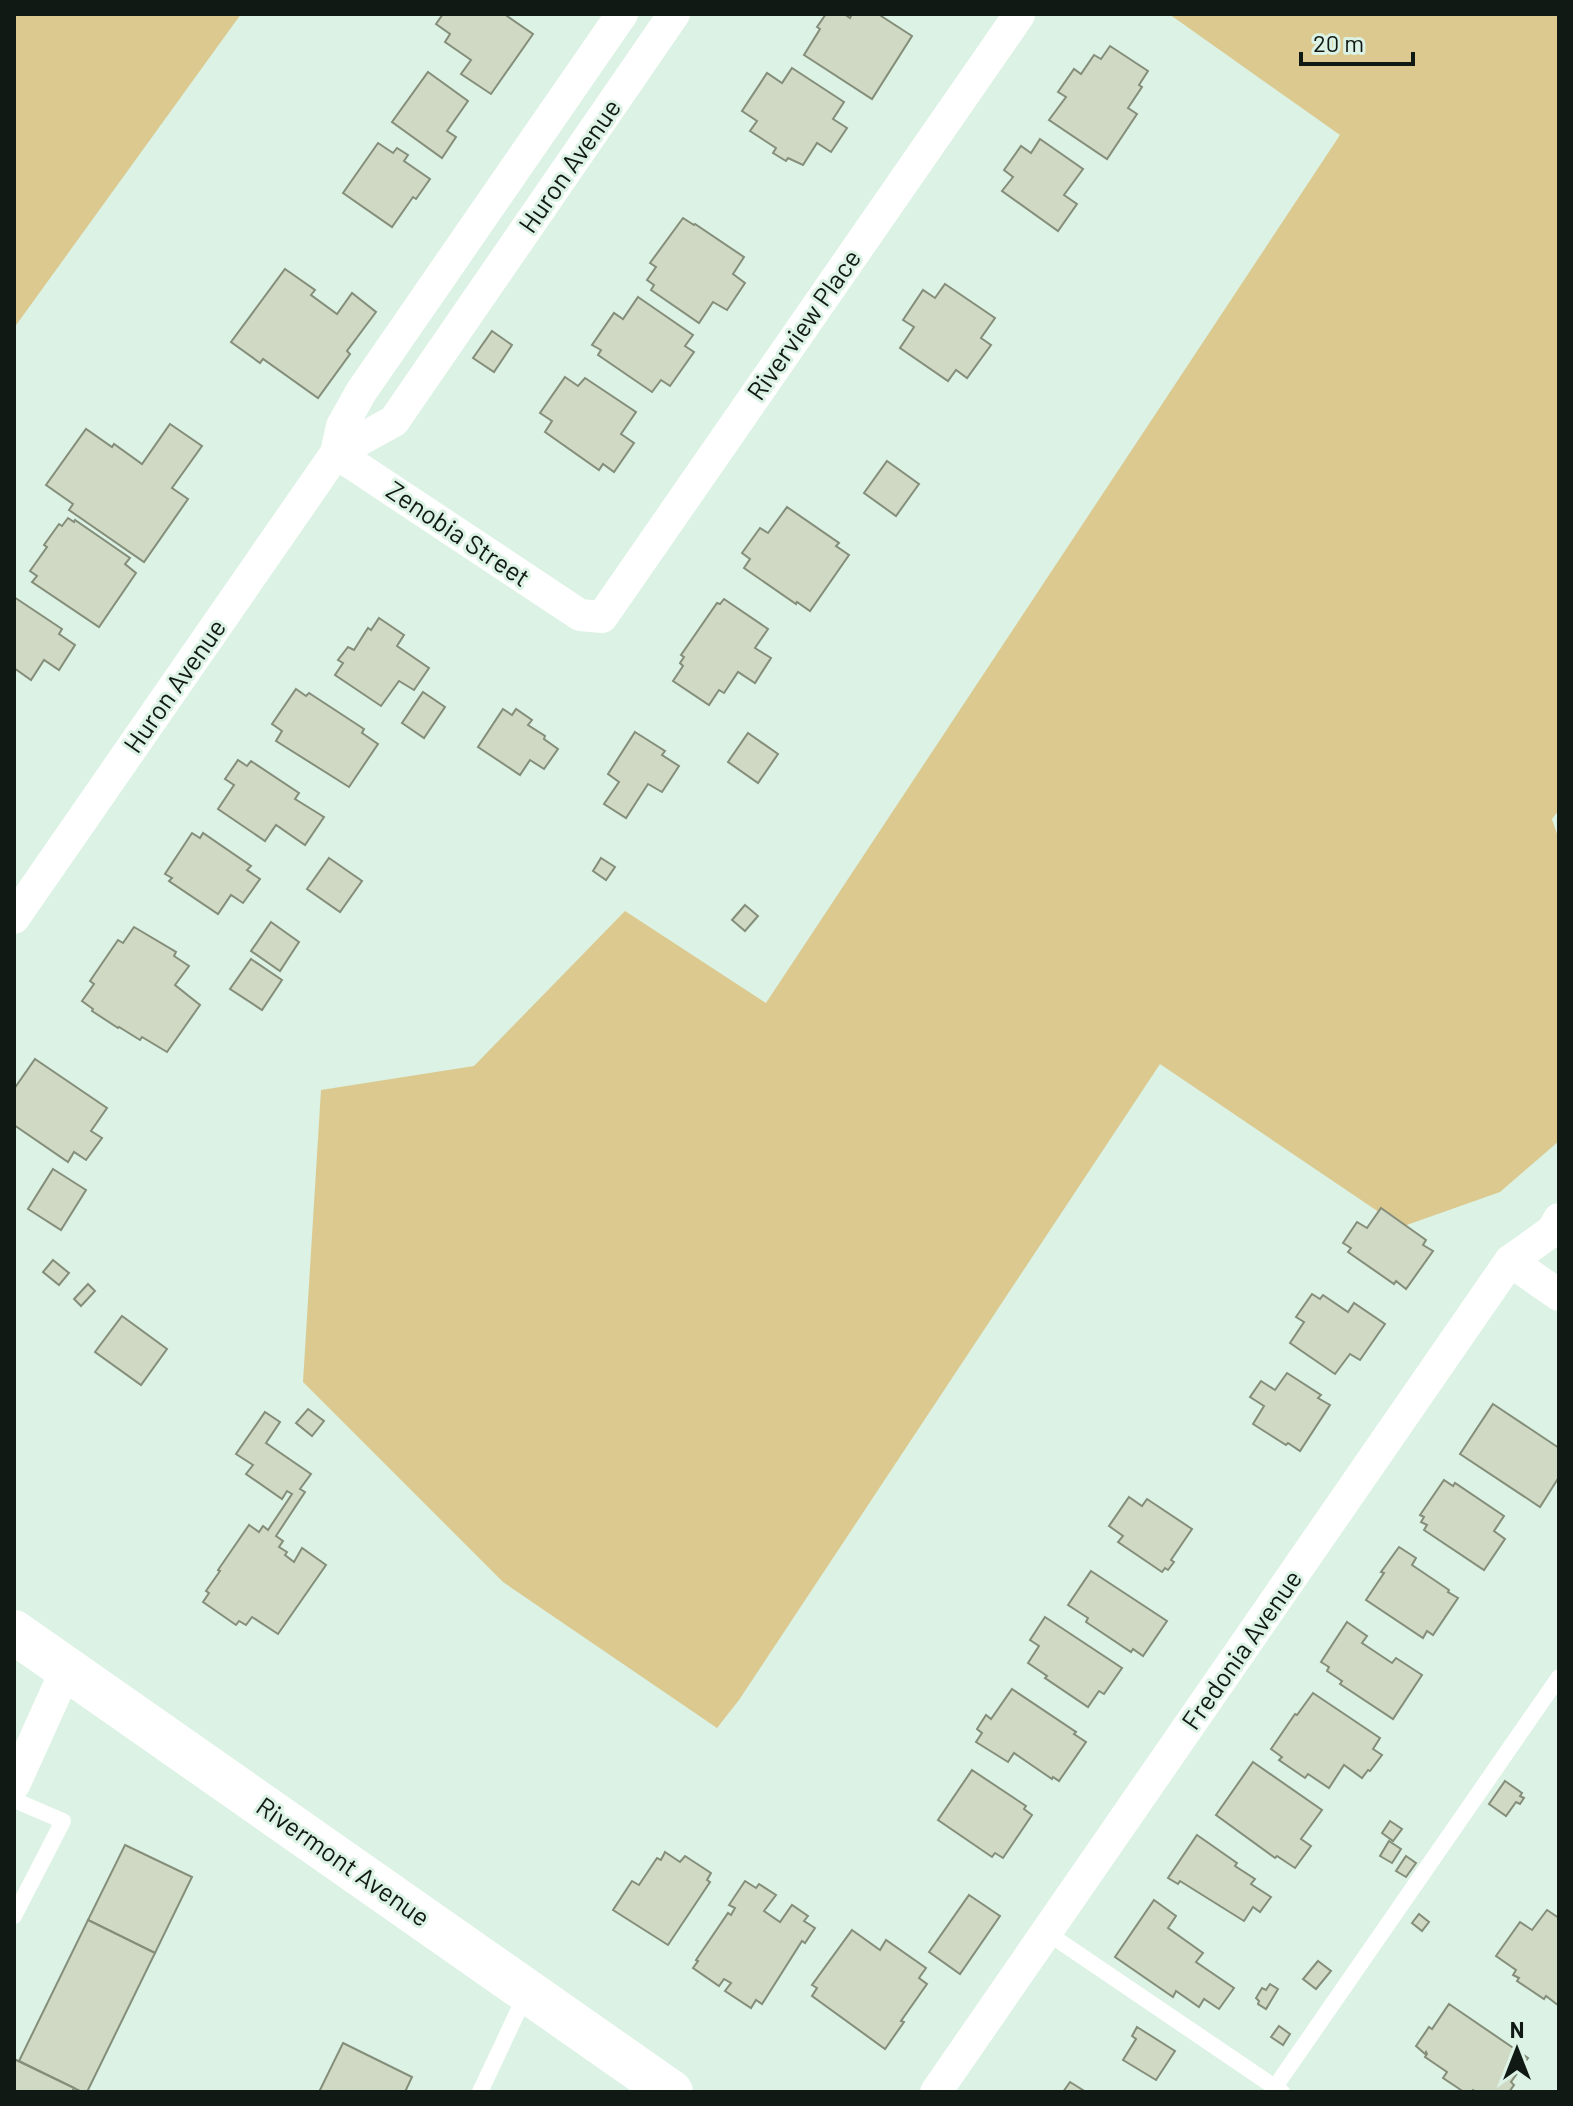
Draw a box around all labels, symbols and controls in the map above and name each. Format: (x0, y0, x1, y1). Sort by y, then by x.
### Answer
scale bar (1301, 16, 1413, 66)
text: 20 m (1313, 28, 1364, 57)
street label: Huron Avenue (511, 92, 626, 238)
street label: Riverview Place (739, 243, 866, 405)
street label: Zenobia Street (381, 473, 536, 592)
street label: Huron Avenue (116, 612, 231, 758)
street label: Fredonia Avenue (1174, 1563, 1307, 1735)
street label: Rivermont Avenue (251, 1789, 437, 1932)
north arrow (1477, 2010, 1557, 2090)
text: N (1510, 2016, 1524, 2042)

